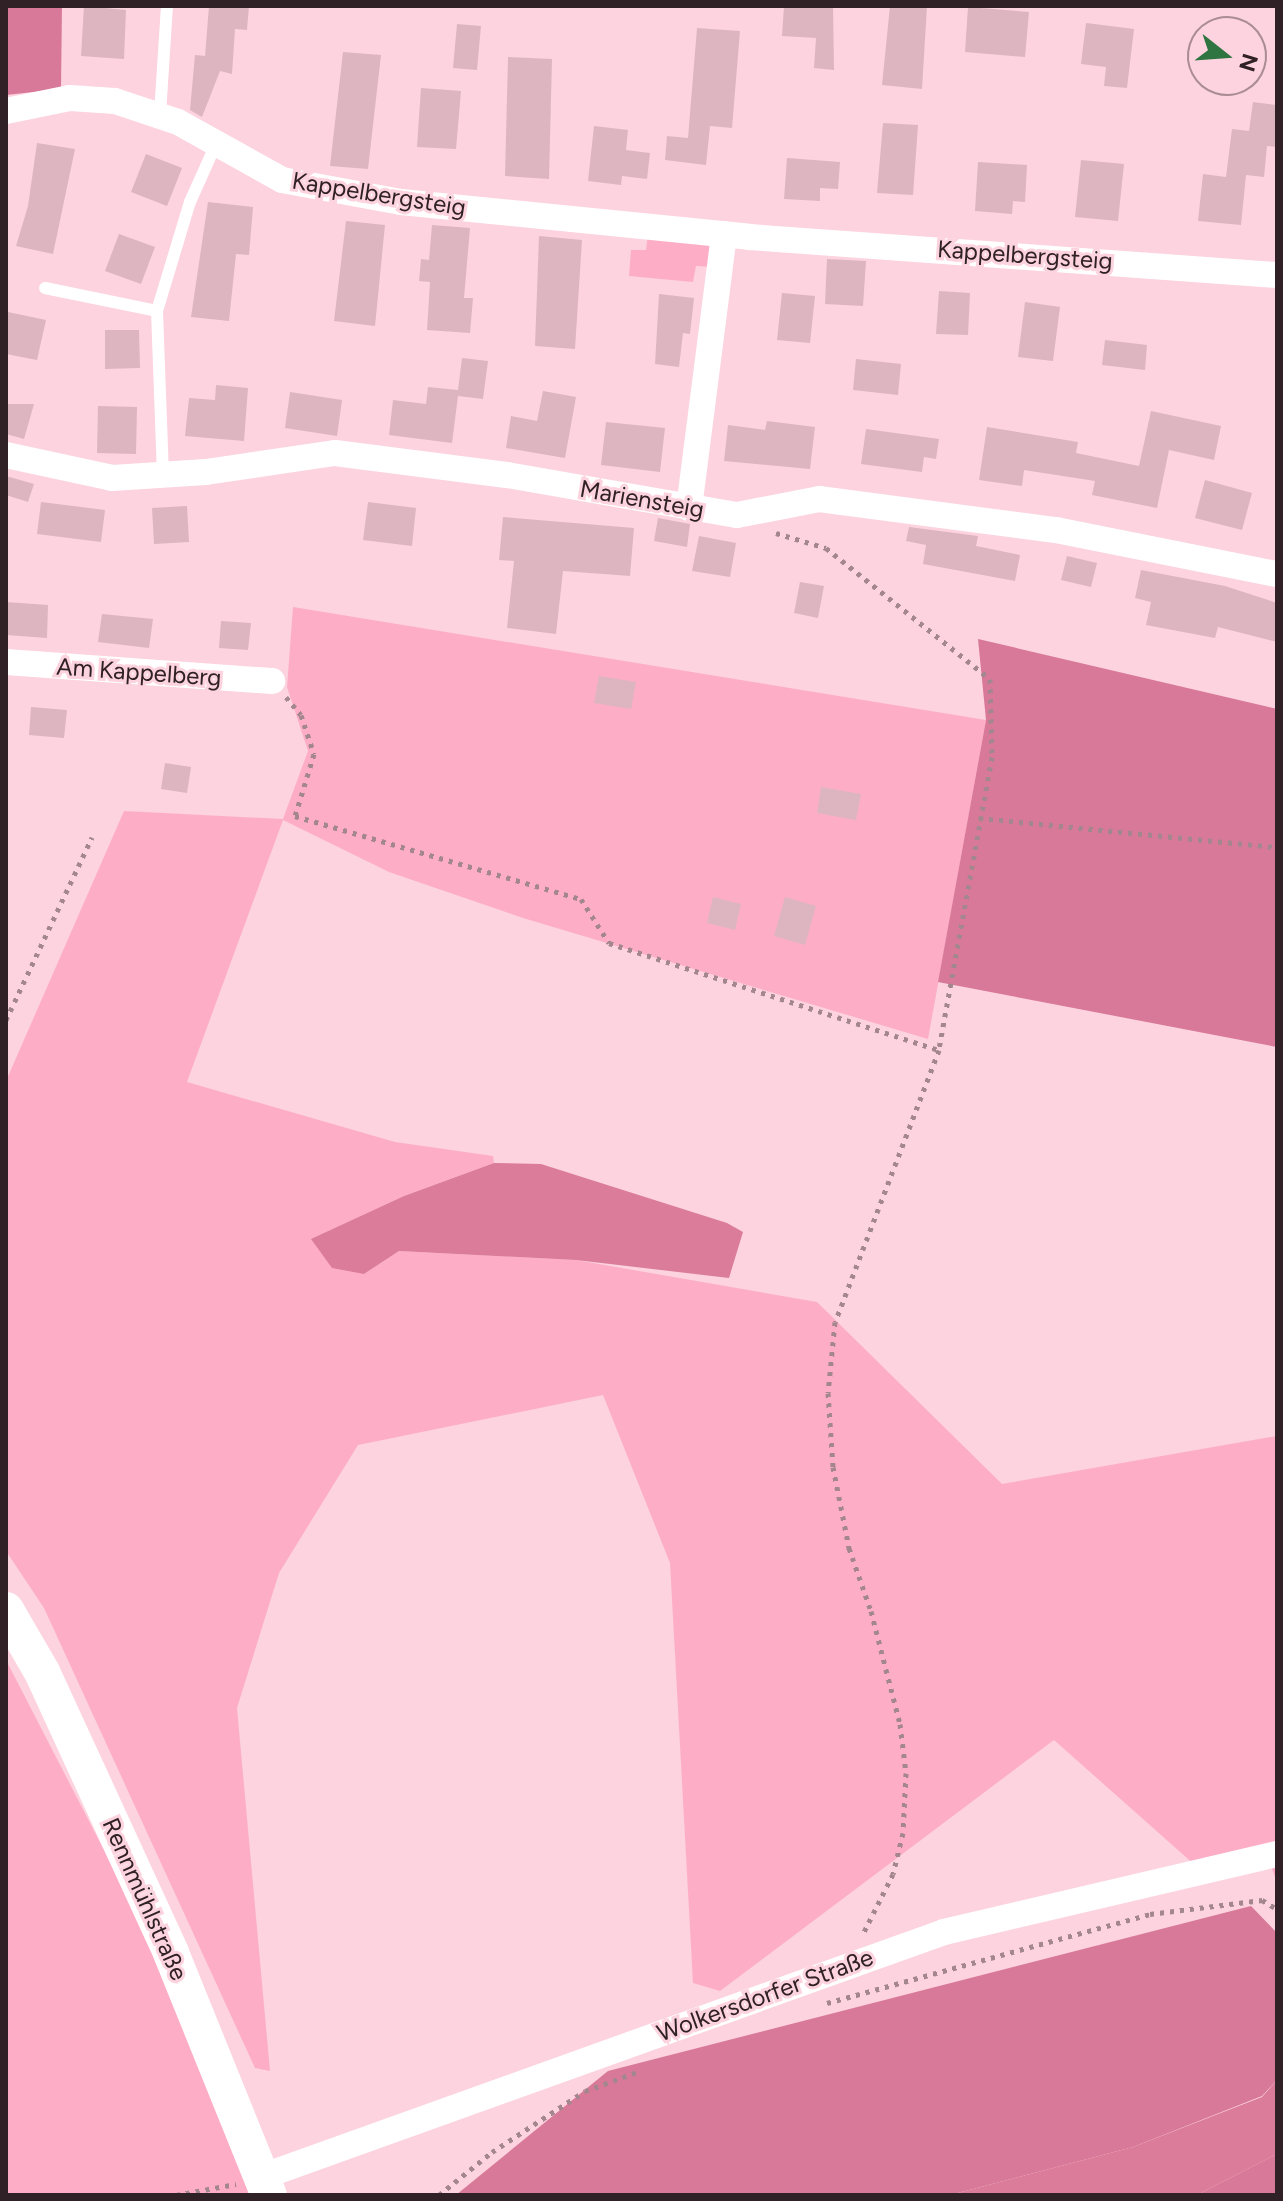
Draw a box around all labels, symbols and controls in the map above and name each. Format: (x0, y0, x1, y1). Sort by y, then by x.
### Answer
north arrow (1187, 16, 1267, 96)
text: N (1233, 50, 1264, 75)
street label: Kappelbergsteig (290, 166, 468, 222)
street label: Kappelbergsteig (936, 235, 1114, 275)
street label: Mariensteig (578, 474, 706, 524)
street label: Am Kappelberg (55, 652, 223, 692)
street label: Rennmühlstraße (96, 1813, 194, 1985)
street label: Wolkersdorfer Straße (653, 1943, 877, 2047)

